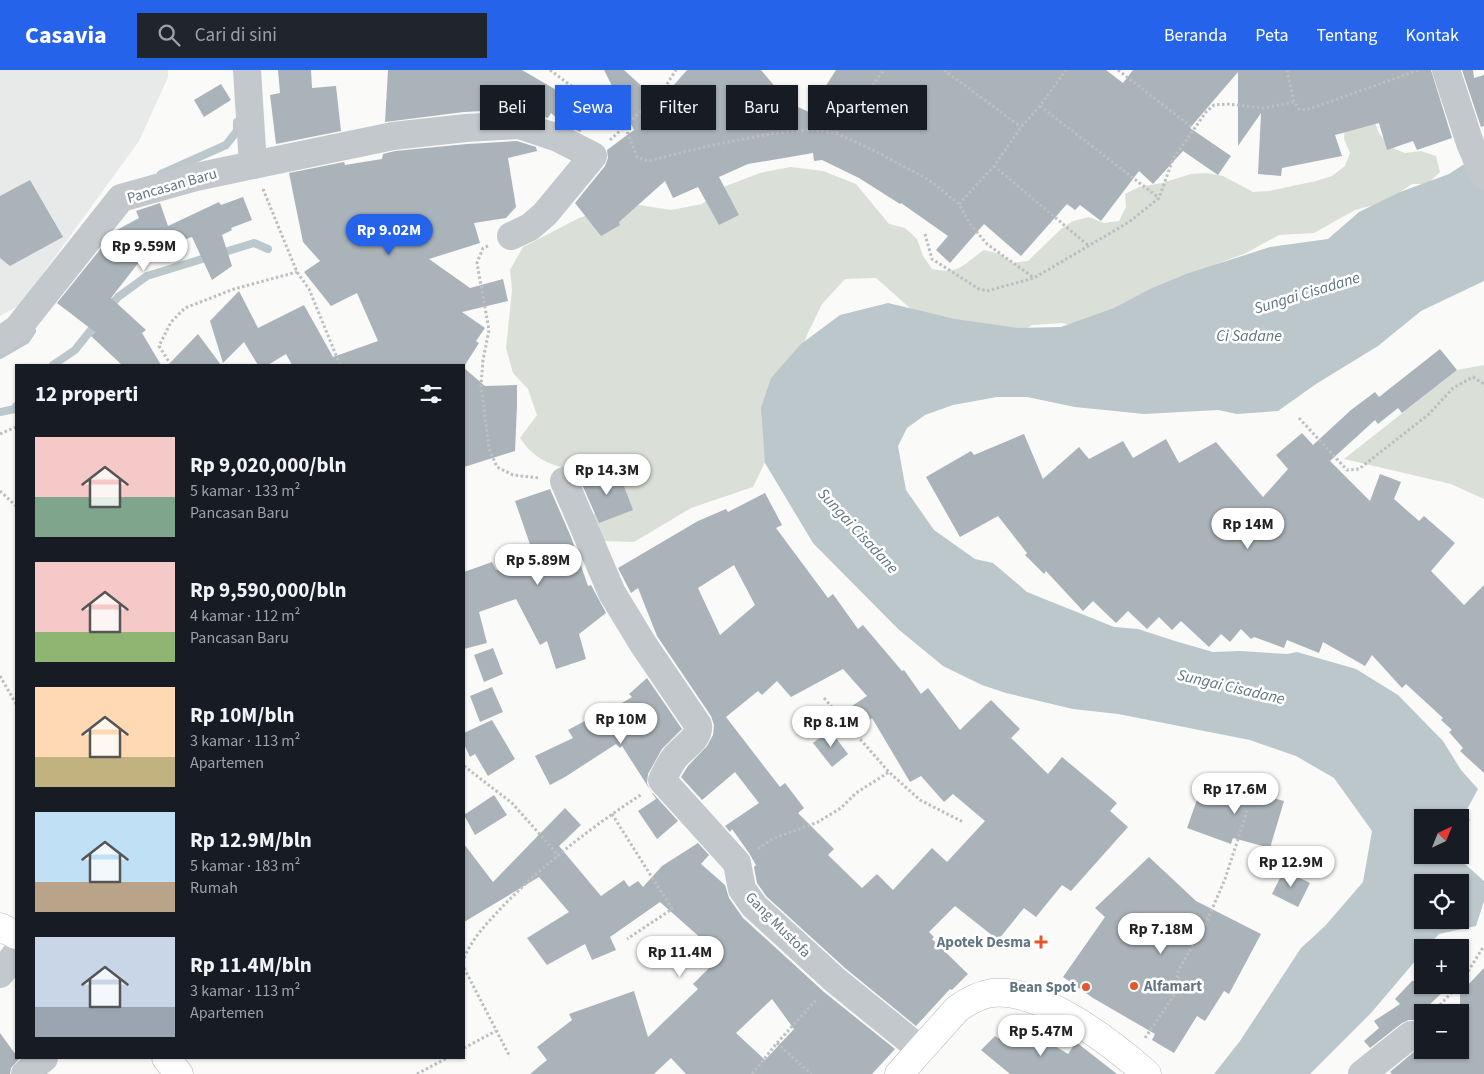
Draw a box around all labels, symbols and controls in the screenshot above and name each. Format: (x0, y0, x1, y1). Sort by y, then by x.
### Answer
search box (137, 13, 487, 58)
text: Casavia (25, 18, 107, 53)
icon: search (155, 21, 183, 49)
text: Cari di sini (195, 22, 277, 49)
text: Beranda (1164, 23, 1227, 48)
text: Peta (1255, 23, 1288, 48)
text: Tentang (1316, 23, 1377, 48)
text: Kontak (1405, 23, 1459, 48)
chip: Beli (480, 85, 545, 130)
chip: Sewa (555, 85, 631, 130)
chip: Filter (641, 85, 716, 130)
chip: Baru (726, 85, 798, 130)
chip: Apartemen (808, 85, 927, 130)
street label: Pancasan Baru (125, 163, 219, 209)
pin: Rp 9.02M (337, 214, 441, 256)
text: Rp 9.02M (357, 219, 421, 241)
pin: Rp 9.59M (92, 230, 196, 272)
text: Rp 9.59M (112, 235, 176, 257)
water label: Sungai Cisadane (1251, 266, 1363, 320)
water label: Ci Sadane (1216, 325, 1282, 347)
text: 12 properti (35, 379, 138, 409)
icon: filters (417, 380, 445, 408)
text: Rp 9,020,000/bln (190, 450, 347, 480)
pin: Rp 14.3M (555, 454, 659, 496)
icon: home (75, 457, 135, 517)
text: Rp 14.3M (575, 459, 639, 481)
text: 5 kamar · 133 m² (190, 480, 300, 502)
water label: Sungai Cisadane (813, 483, 904, 579)
text: Pancasan Baru (190, 502, 289, 524)
pin: Rp 14M (1207, 508, 1289, 550)
text: Rp 14M (1222, 513, 1274, 535)
pin: Rp 5.89M (486, 544, 590, 586)
text: Rp 5.89M (506, 549, 570, 571)
text: Rp 9,590,000/bln (190, 575, 347, 605)
icon: home (75, 582, 135, 642)
text: 4 kamar · 112 m² (190, 605, 300, 627)
text: Pancasan Baru (190, 627, 289, 649)
water label: Sungai Cisadane (1175, 664, 1287, 710)
text: Rp 10M/bln (190, 700, 294, 730)
pin: Rp 10M (580, 702, 662, 745)
pin: Rp 8.1M (785, 706, 877, 748)
icon: home (75, 707, 135, 767)
text: Rp 10M (595, 708, 647, 730)
text: Rp 8.1M (803, 711, 859, 733)
text: 3 kamar · 113 m² (190, 730, 300, 752)
text: Apartemen (190, 752, 264, 774)
pin: Rp 17.6M (1183, 772, 1287, 815)
text: Rp 17.6M (1203, 778, 1267, 800)
north arrow (1414, 809, 1469, 864)
map controls (1414, 809, 1469, 1059)
text: Rp 12.9M/bln (190, 825, 312, 855)
icon: home (75, 832, 135, 892)
pin: Rp 12.9M (1239, 846, 1343, 888)
text: Rp 12.9M (1259, 851, 1323, 873)
text: 5 kamar · 183 m² (190, 855, 300, 877)
button: locate (1414, 874, 1469, 929)
text: Rumah (190, 877, 238, 899)
street label: Gang Mustofa (740, 887, 816, 963)
pin: Rp 7.18M (1109, 912, 1213, 955)
text: Rp 7.18M (1129, 918, 1193, 940)
place label: Apotek Desma (936, 932, 1031, 953)
pin: Rp 11.4M (628, 936, 732, 978)
marker: Apotek Desma (1035, 936, 1047, 948)
button: + (1414, 939, 1469, 994)
text: Rp 11.4M (648, 941, 712, 963)
text: Rp 11.4M/bln (190, 950, 312, 980)
icon: home (75, 957, 135, 1017)
place label: Alfamart (1143, 976, 1202, 997)
place label: Bean Spot (1009, 977, 1076, 998)
text: 3 kamar · 113 m² (190, 980, 300, 1002)
marker: Alfamart (1128, 980, 1140, 992)
marker: Bean Spot (1080, 981, 1092, 993)
text: Apartemen (190, 1002, 264, 1024)
button: − (1414, 1004, 1469, 1059)
pin: Rp 5.47M (989, 1014, 1093, 1057)
text: Rp 5.47M (1009, 1020, 1073, 1042)

